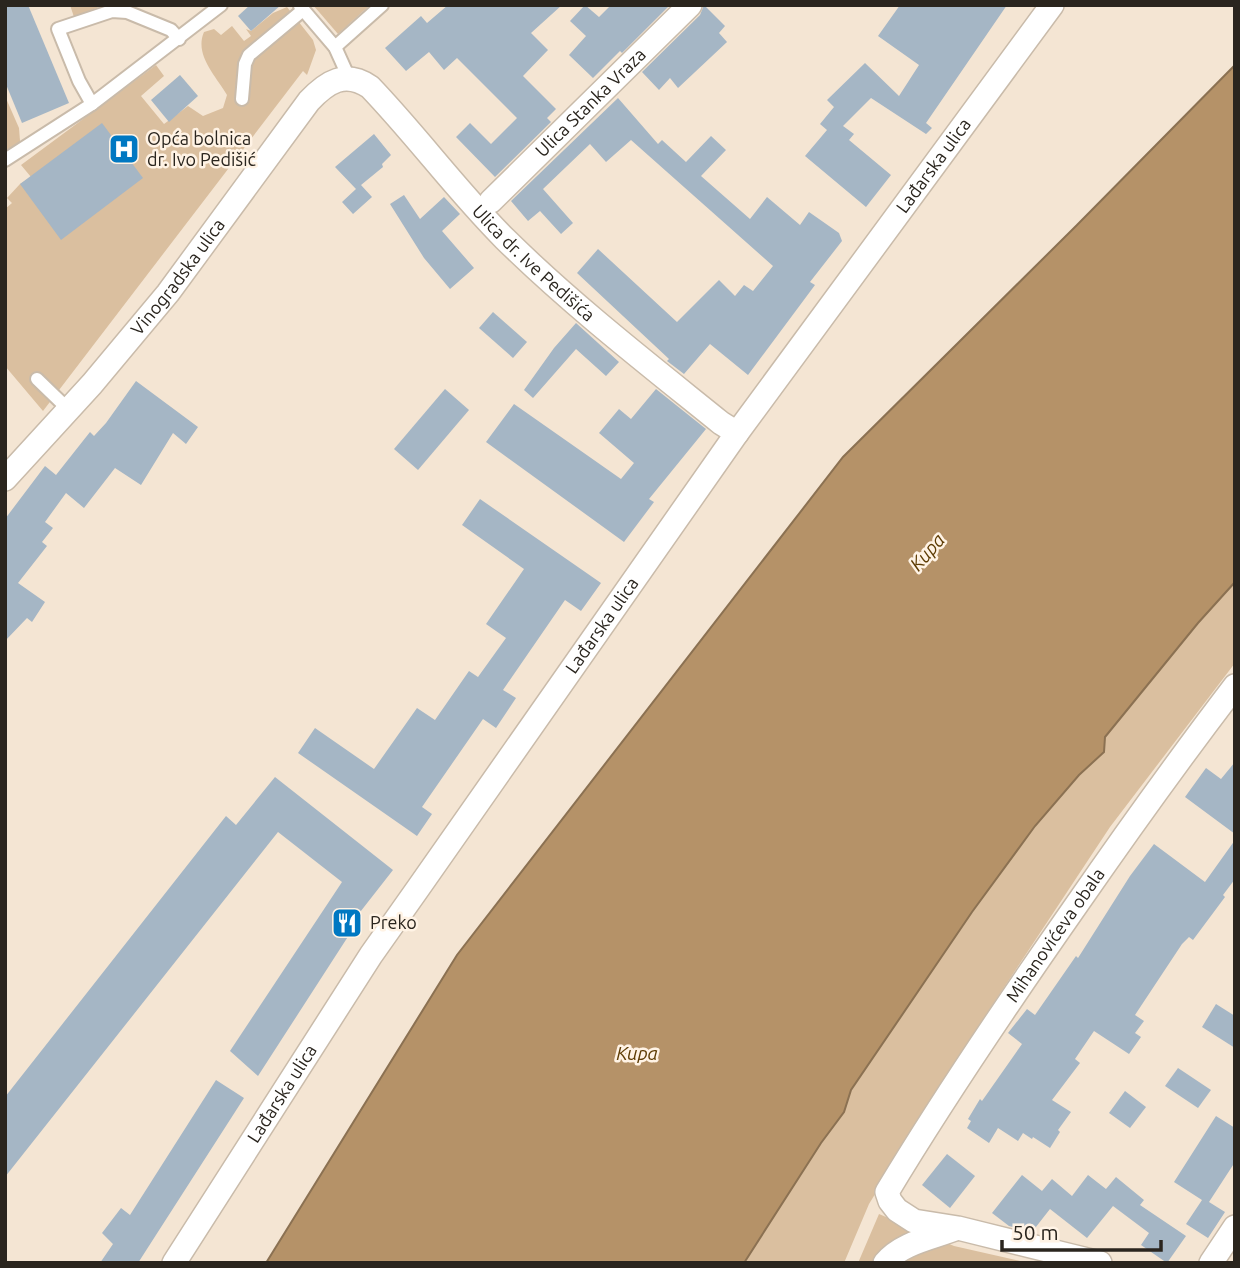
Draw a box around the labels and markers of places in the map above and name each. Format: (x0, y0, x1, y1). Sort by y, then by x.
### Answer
place label: Opća bolnica dr. Ivo Pedišić (147, 128, 256, 169)
hospital icon: Opća bolnica dr. Ivo Pedišić (107, 132, 141, 166)
restaurant icon: Preko (330, 906, 364, 940)
place label: Preko (370, 912, 417, 932)

